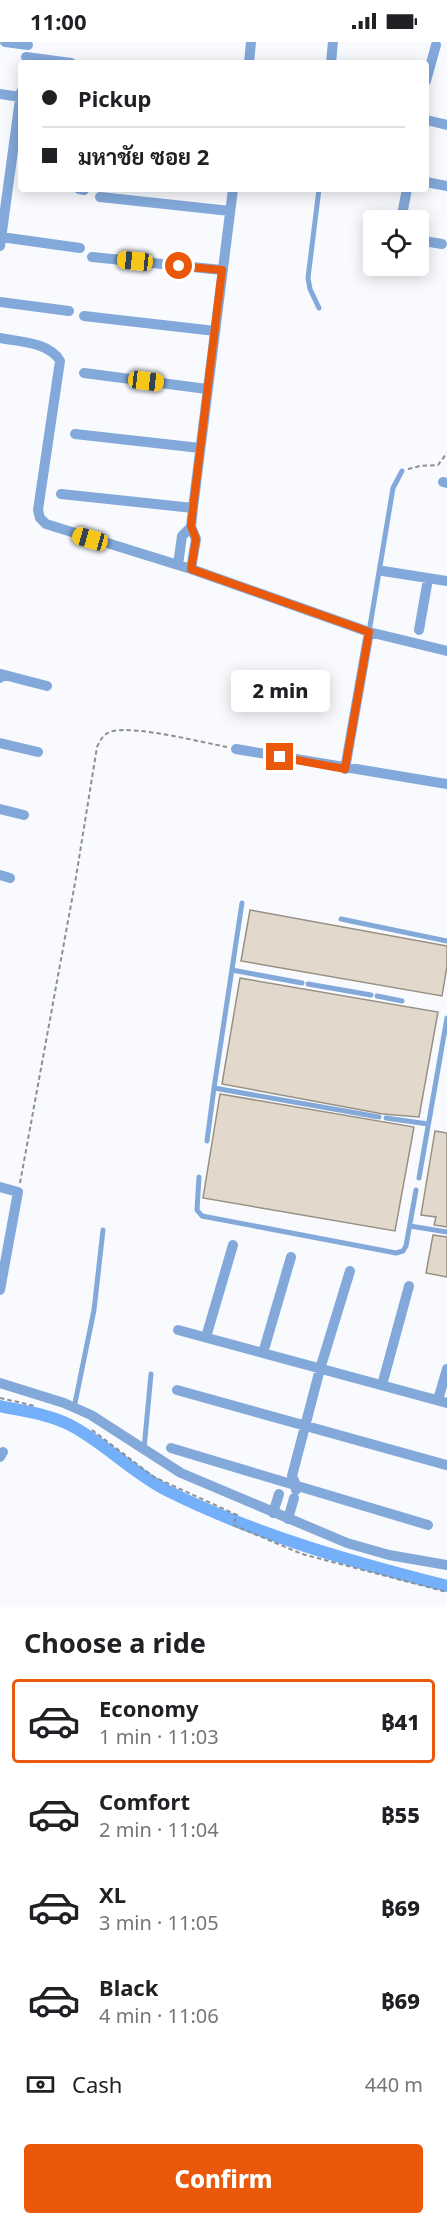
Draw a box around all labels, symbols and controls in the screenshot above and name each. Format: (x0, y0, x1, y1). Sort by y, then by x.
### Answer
text: 11:00 (30, 6, 87, 36)
text: Pickup (78, 83, 151, 113)
text: มหาชัย ซอย 2 (78, 141, 209, 171)
map controls (363, 210, 429, 276)
button: locate (363, 210, 429, 276)
car (116, 250, 154, 272)
route start (165, 252, 192, 279)
car (127, 370, 165, 392)
car (70, 525, 110, 553)
callout: 2 min (230, 670, 330, 712)
text: 2 min (253, 677, 308, 704)
route end (266, 743, 293, 770)
text: Choose a ride (24, 1624, 206, 1661)
text: Economy (99, 1693, 198, 1723)
icon: car (27, 1694, 81, 1748)
text: ฿41 (381, 1706, 420, 1736)
text: 1 min · 11:03 (99, 1723, 219, 1750)
text: Comfort (99, 1786, 190, 1816)
icon: car (27, 1787, 81, 1841)
text: ฿55 (381, 1799, 420, 1829)
text: 2 min · 11:04 (99, 1816, 219, 1843)
text: XL (99, 1879, 126, 1909)
icon: car (27, 1880, 81, 1934)
text: ฿69 (381, 1892, 420, 1922)
text: 3 min · 11:05 (99, 1909, 219, 1936)
text: Black (99, 1972, 158, 2002)
icon: car (27, 1973, 81, 2027)
text: ฿69 (381, 1985, 420, 2015)
text: 4 min · 11:06 (99, 2002, 219, 2029)
icon: cash (24, 2068, 57, 2101)
text: Cash (72, 2069, 122, 2099)
text: 440 m (365, 2071, 423, 2098)
button: Confirm (24, 2144, 423, 2213)

